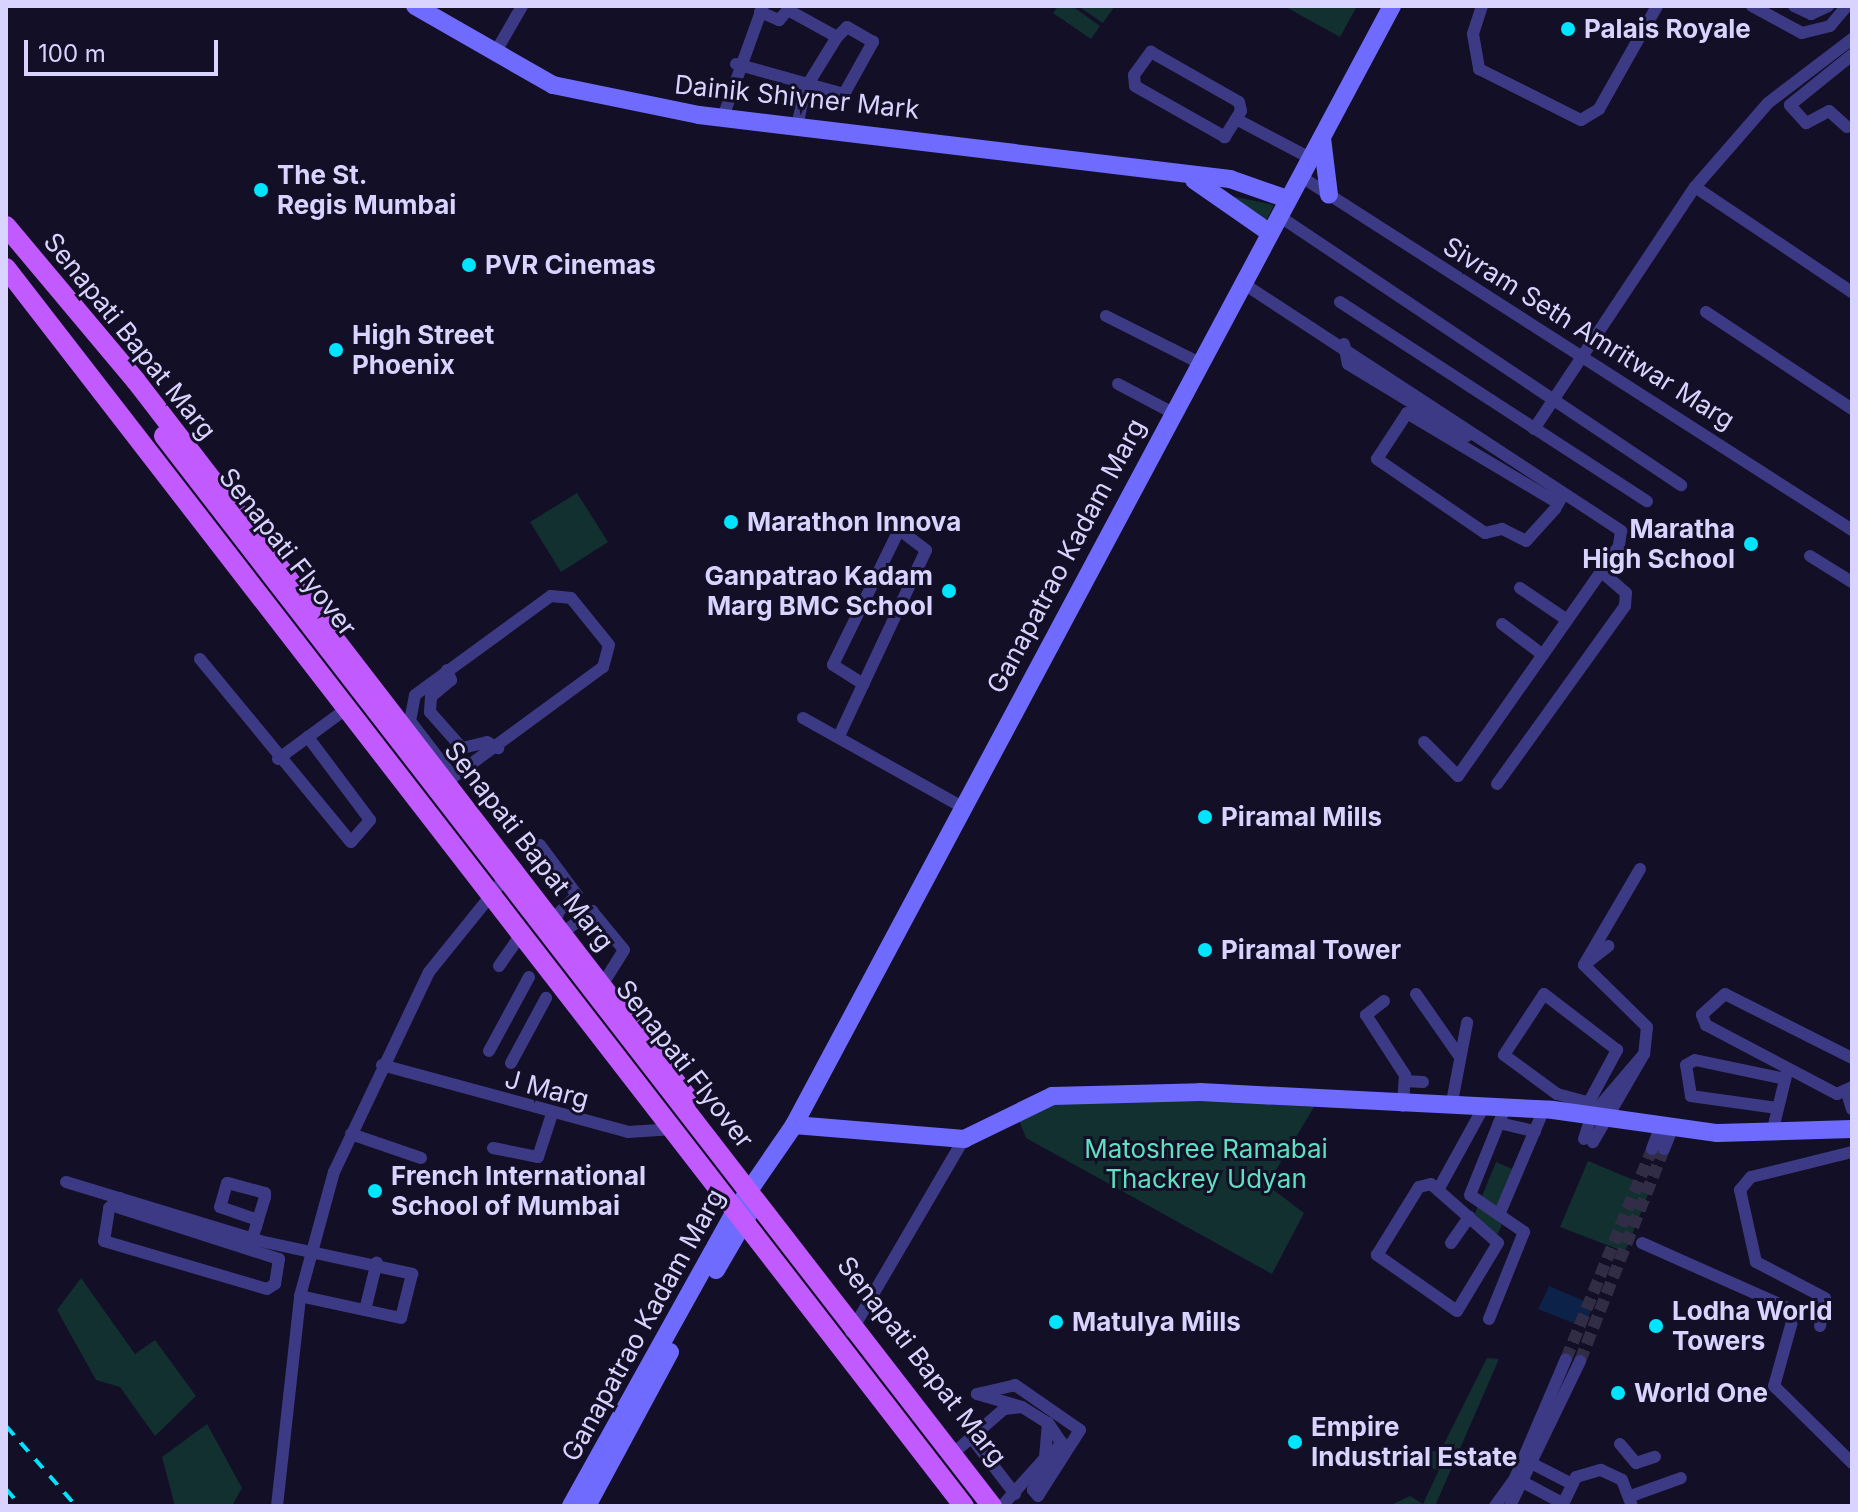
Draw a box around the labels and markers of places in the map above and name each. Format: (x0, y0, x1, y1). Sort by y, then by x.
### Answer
place label: Palais Royale (1584, 13, 1751, 45)
marker: Palais Royale (1559, 20, 1577, 38)
place label: The St. Regis Mumbai (277, 159, 456, 220)
marker: The St. Regis Mumbai (252, 181, 270, 199)
place label: PVR Cinemas (485, 249, 656, 281)
marker: PVR Cinemas (460, 256, 478, 274)
place label: High Street Phoenix (352, 319, 494, 380)
marker: High Street Phoenix (327, 341, 345, 359)
place label: Marathon Innova (747, 506, 961, 538)
marker: Marathon Innova (722, 513, 740, 531)
place label: Maratha High School (1582, 513, 1735, 574)
marker: Maratha High School (1742, 535, 1760, 553)
place label: Ganpatrao Kadam Marg BMC School (705, 560, 933, 622)
marker: Ganpatrao Kadam Marg BMC School (940, 582, 958, 600)
place label: Piramal Mills (1221, 801, 1382, 833)
marker: Piramal Mills (1196, 808, 1214, 826)
place label: Piramal Tower (1221, 934, 1401, 966)
marker: Piramal Tower (1196, 941, 1214, 959)
place label: French International School of Mumbai (391, 1160, 646, 1222)
marker: French International School of Mumbai (366, 1182, 384, 1200)
place label: Lodha World Towers (1672, 1295, 1833, 1356)
place label: Matulya Mills (1072, 1306, 1241, 1338)
marker: Matulya Mills (1047, 1313, 1065, 1331)
marker: Lodha World Towers (1647, 1317, 1665, 1335)
place label: World One (1634, 1377, 1768, 1409)
marker: World One (1609, 1384, 1627, 1402)
place label: Empire Industrial Estate (1311, 1411, 1517, 1472)
marker: Empire Industrial Estate (1286, 1433, 1304, 1451)

